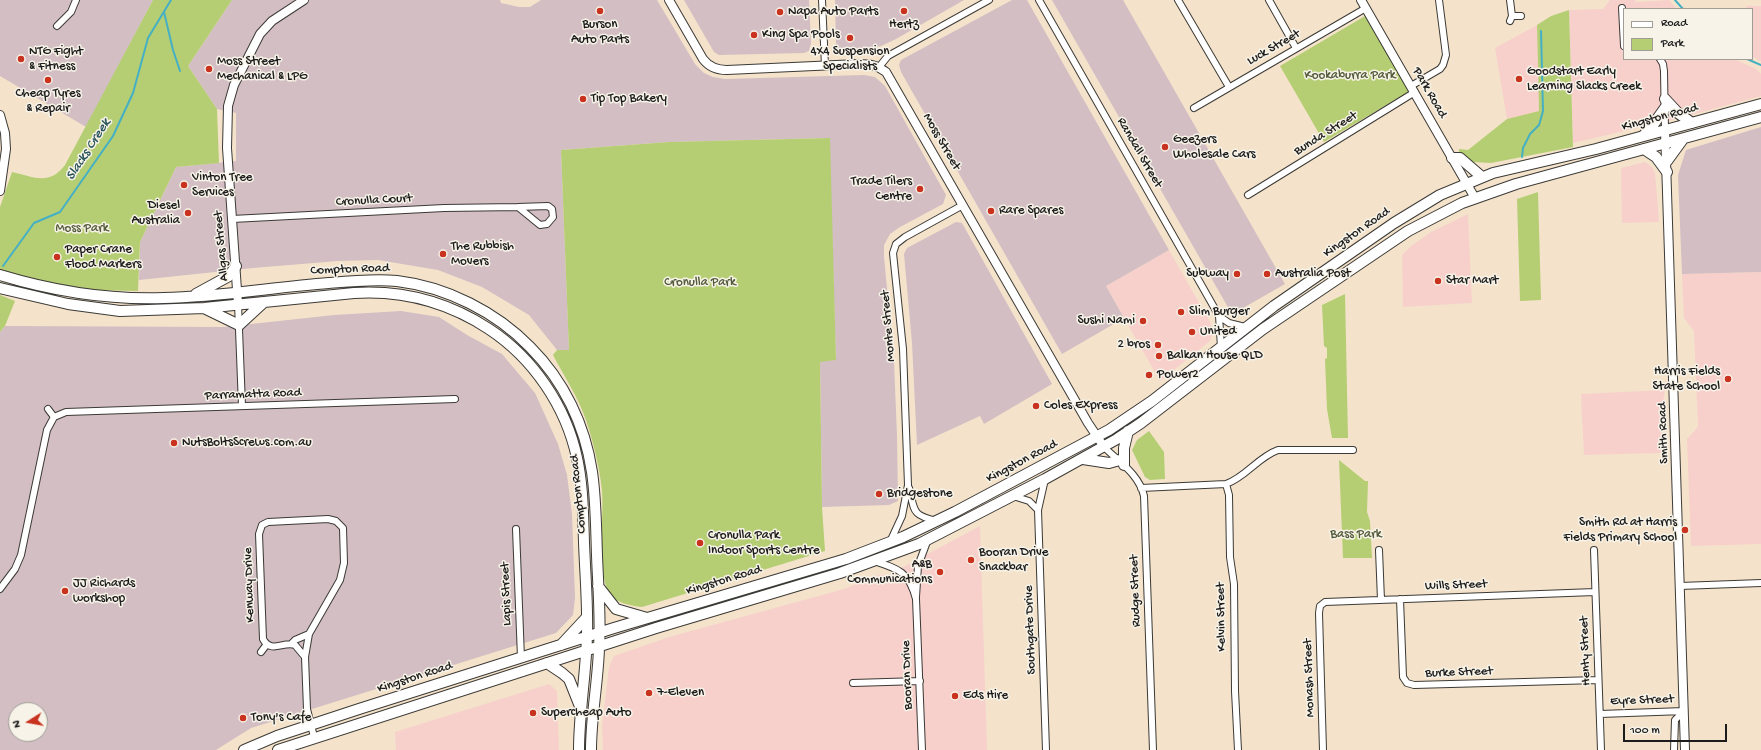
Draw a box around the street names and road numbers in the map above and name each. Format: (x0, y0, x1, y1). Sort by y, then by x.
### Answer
street label: Luck Street (1245, 27, 1303, 69)
street label: Park Road (1408, 65, 1450, 121)
street label: Kingston Road (1620, 100, 1700, 136)
street label: Bunda Street (1292, 108, 1360, 160)
street label: Moss Street (918, 111, 964, 173)
street label: Randall Street (1113, 115, 1165, 191)
street label: Cronulla Court (335, 191, 413, 211)
street label: Kingston Road (1321, 204, 1393, 262)
street label: Allgas Street (211, 210, 233, 282)
street label: Compton Road (310, 261, 390, 279)
street label: Monte Street (878, 290, 900, 362)
street label: Parramatta Road (204, 386, 302, 404)
street label: Smith Road (1655, 402, 1673, 464)
street label: Kingston Road (984, 437, 1060, 487)
street label: Compton Road (567, 454, 591, 534)
street label: Kenway Drive (241, 547, 259, 623)
street label: Rudge Street (1127, 555, 1145, 627)
street label: Lapis Street (498, 562, 516, 626)
street label: Kingston Road (684, 562, 764, 600)
street label: Wills Street (1425, 577, 1487, 595)
street label: Kelvin Street (1214, 582, 1230, 652)
street label: Southgate Drive (1022, 585, 1040, 675)
street label: Henty Street (1577, 616, 1595, 686)
street label: Monash Street (1301, 638, 1319, 718)
street label: Booran Drive (899, 640, 917, 710)
street label: Kingston Road (375, 659, 455, 697)
street label: Burke Street (1425, 664, 1493, 682)
street label: Eyre Street (1610, 692, 1674, 710)

